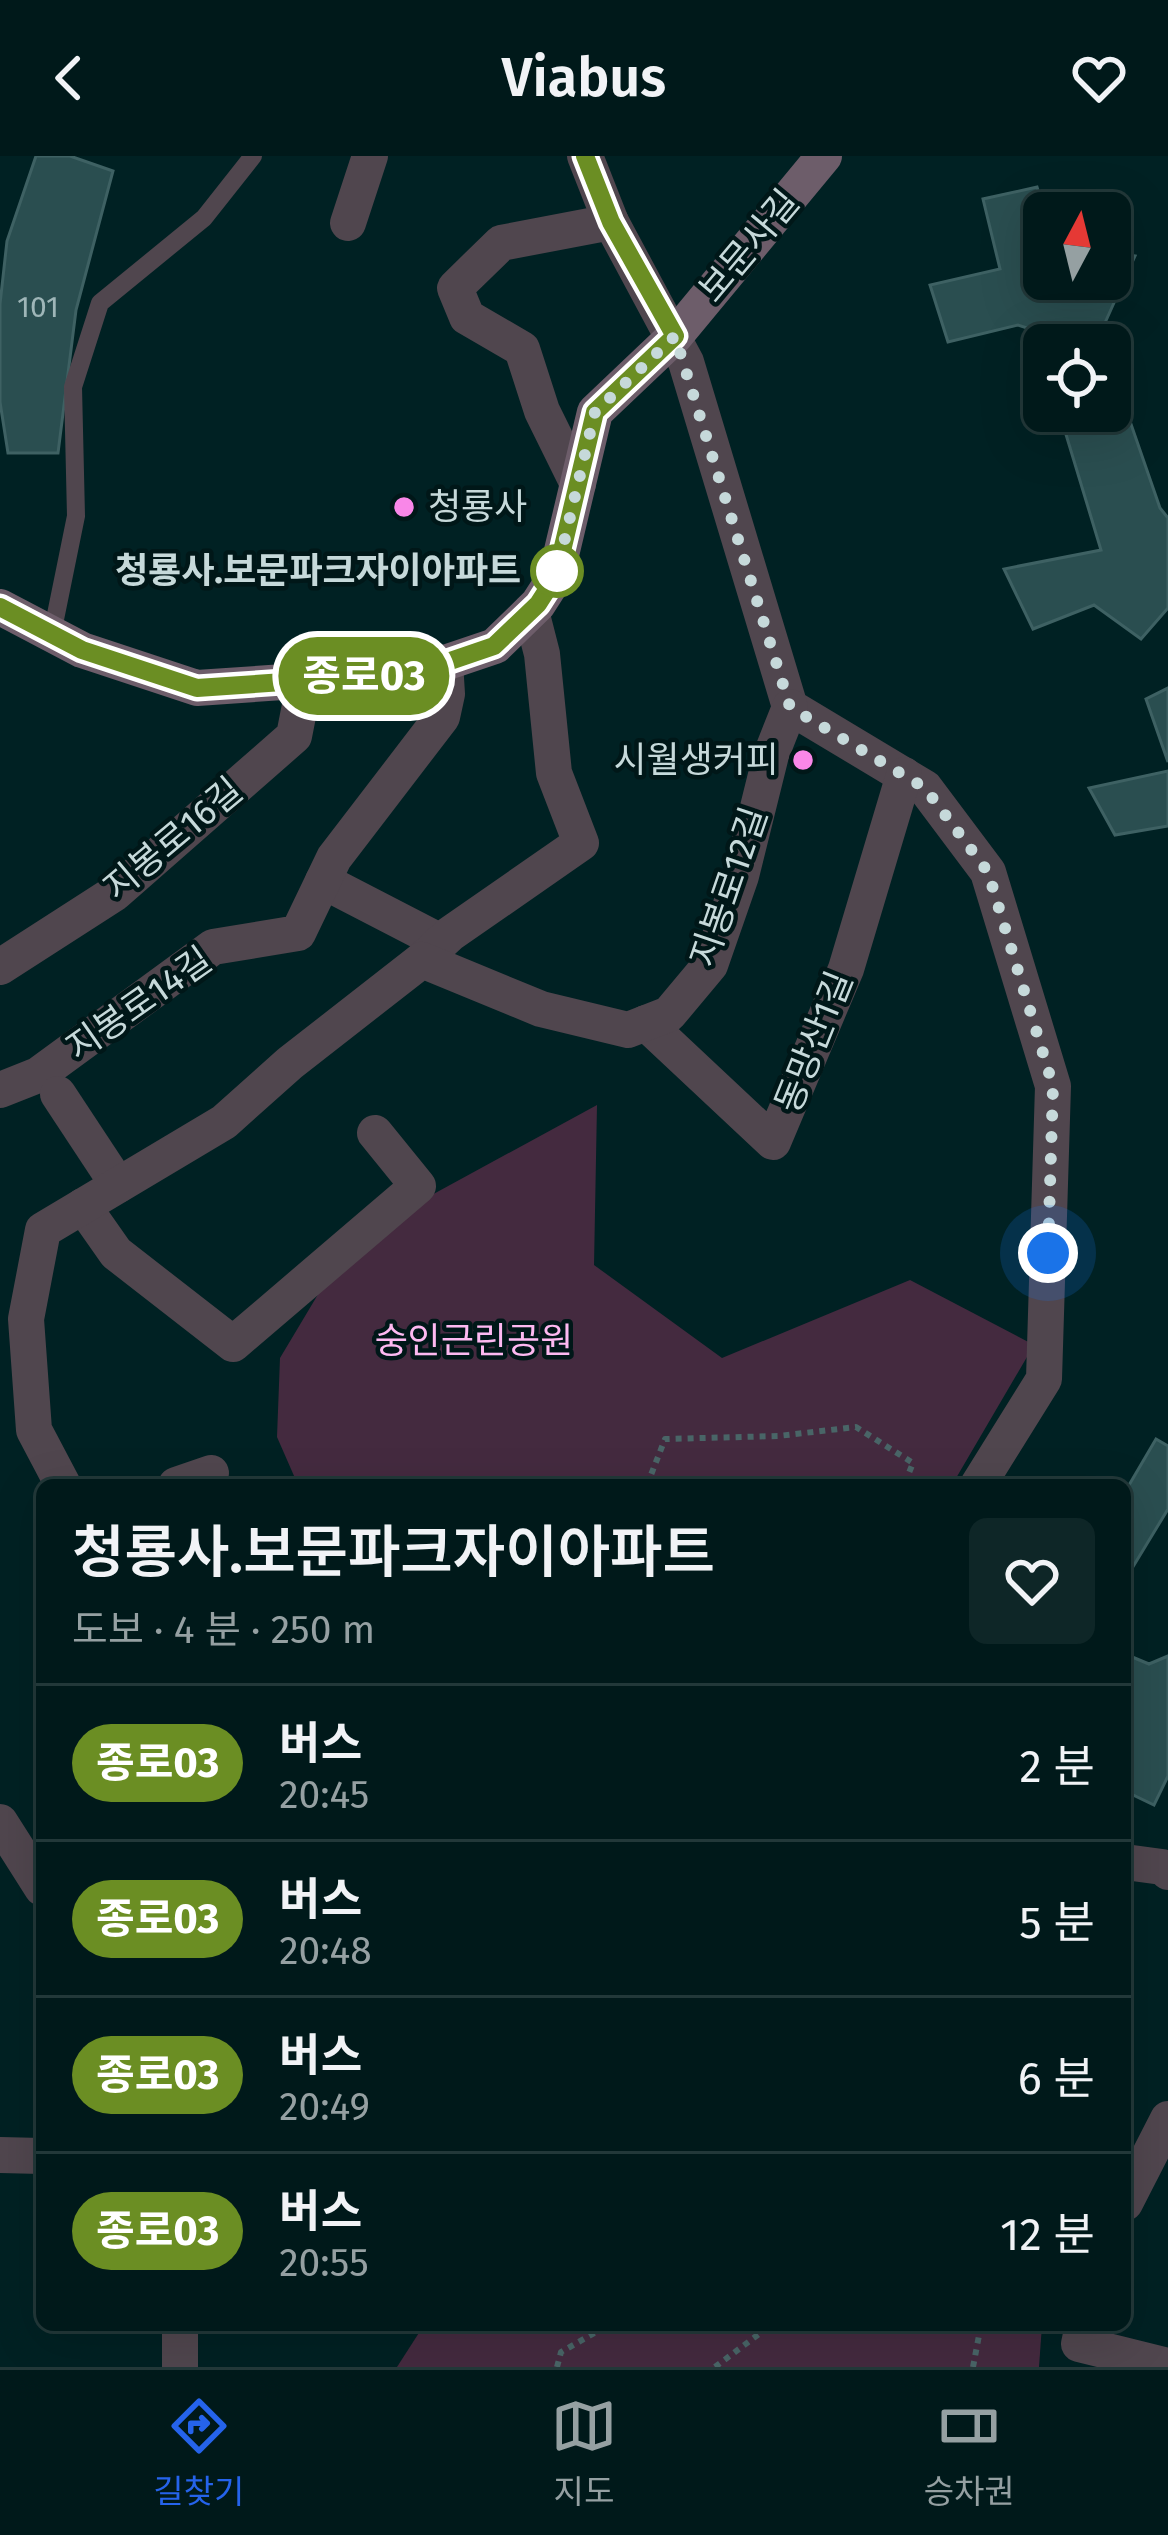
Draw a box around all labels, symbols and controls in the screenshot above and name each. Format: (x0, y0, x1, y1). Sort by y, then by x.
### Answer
icon: back (36, 45, 102, 111)
icon: heart (1066, 45, 1132, 111)
text: Viabus (502, 46, 666, 110)
street label: 보문사길 (690, 181, 808, 311)
north arrow (1023, 192, 1131, 300)
map controls (1023, 192, 1131, 432)
house number: 101 (17, 289, 59, 325)
button: locate (1023, 324, 1131, 432)
place label: 청룡사 (428, 485, 527, 529)
marker: 청룡사 (391, 494, 417, 520)
marker: 청룡사.보문파크자이아파트 (532, 546, 582, 596)
place label: 청룡사.보문파크자이아파트 (115, 549, 521, 593)
line badge: 종로03 (280, 637, 448, 715)
text: 종로03 (302, 651, 426, 701)
place label: 시월생커피 (613, 738, 779, 782)
marker: 시월생커피 (790, 747, 816, 773)
street label: 지봉로16길 (95, 768, 251, 910)
street label: 지봉로12길 (681, 801, 777, 973)
street label: 지봉로14길 (58, 938, 220, 1070)
street label: 동망산1길 (766, 965, 862, 1119)
your location (1018, 1223, 1078, 1283)
park label: 숭인근린공원 (375, 1319, 573, 1363)
button: heart (969, 1518, 1095, 1644)
text: 청룡사.보문파크자이아파트 (72, 1519, 715, 1587)
text: 도보 · 4 분 · 250 m (72, 1607, 375, 1653)
text: 버스 (279, 1717, 362, 1771)
text: 종로03 (96, 1738, 219, 1788)
text: 2 분 (1019, 1740, 1095, 1794)
text: 20:45 (279, 1772, 369, 1818)
text: 버스 (279, 1873, 362, 1927)
text: 종로03 (96, 1894, 219, 1944)
text: 5 분 (1019, 1896, 1095, 1950)
text: 20:48 (279, 1928, 372, 1974)
text: 버스 (279, 2029, 362, 2083)
text: 종로03 (96, 2050, 219, 2100)
text: 6 분 (1018, 2052, 1095, 2106)
text: 20:49 (279, 2084, 370, 2130)
text: 버스 (279, 2185, 362, 2239)
text: 종로03 (96, 2206, 219, 2256)
text: 12 분 (1000, 2208, 1095, 2262)
text: 20:55 (279, 2240, 369, 2286)
tab: 길찾기 (153, 2393, 244, 2513)
tab: 지도 (551, 2393, 617, 2513)
tab: 승차권 (924, 2393, 1015, 2513)

